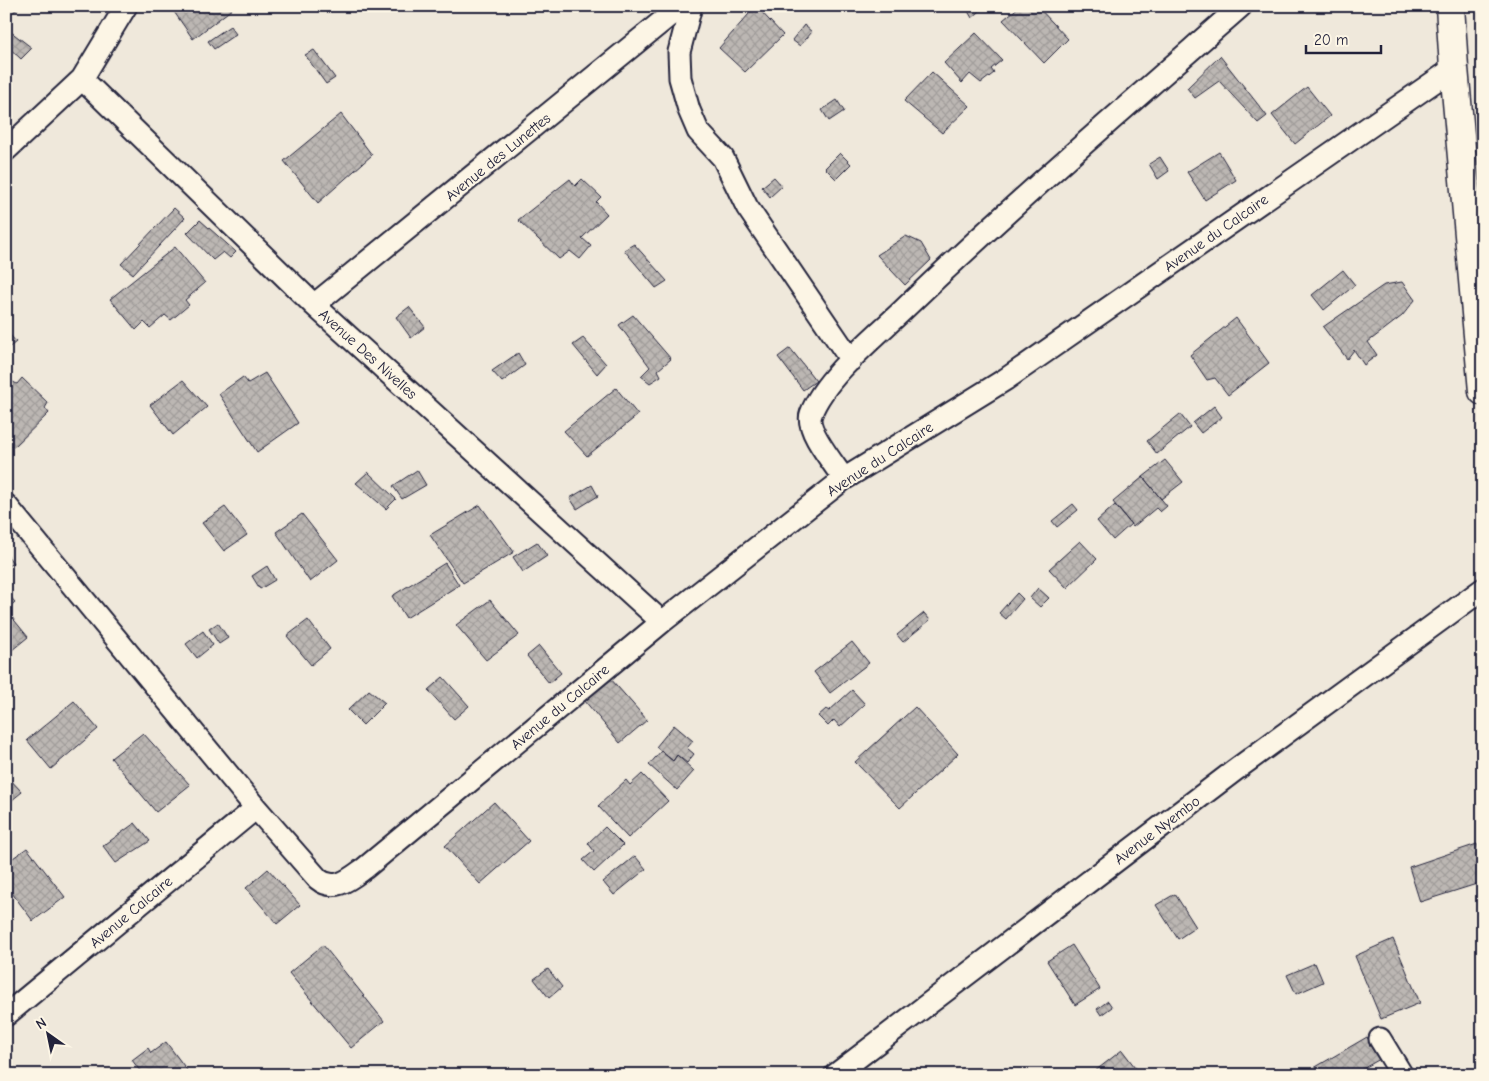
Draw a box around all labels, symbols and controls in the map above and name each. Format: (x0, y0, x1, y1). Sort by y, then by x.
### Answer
scale bar (1306, 22, 1382, 54)
text: 20 m (1314, 31, 1348, 49)
street label: Avenue des Lunettes (442, 109, 554, 205)
street label: Avenue du Calcaire (1160, 190, 1272, 276)
street label: Avenue Des Nivelles (315, 305, 421, 403)
street label: Avenue du Calcaire (823, 418, 937, 500)
street label: Avenue du Calcaire (507, 660, 613, 753)
street label: Avenue Nyembo (1110, 792, 1204, 868)
street label: Avenue Calcaire (86, 872, 176, 952)
north arrow (22, 1008, 72, 1058)
text: N (33, 1014, 50, 1033)

